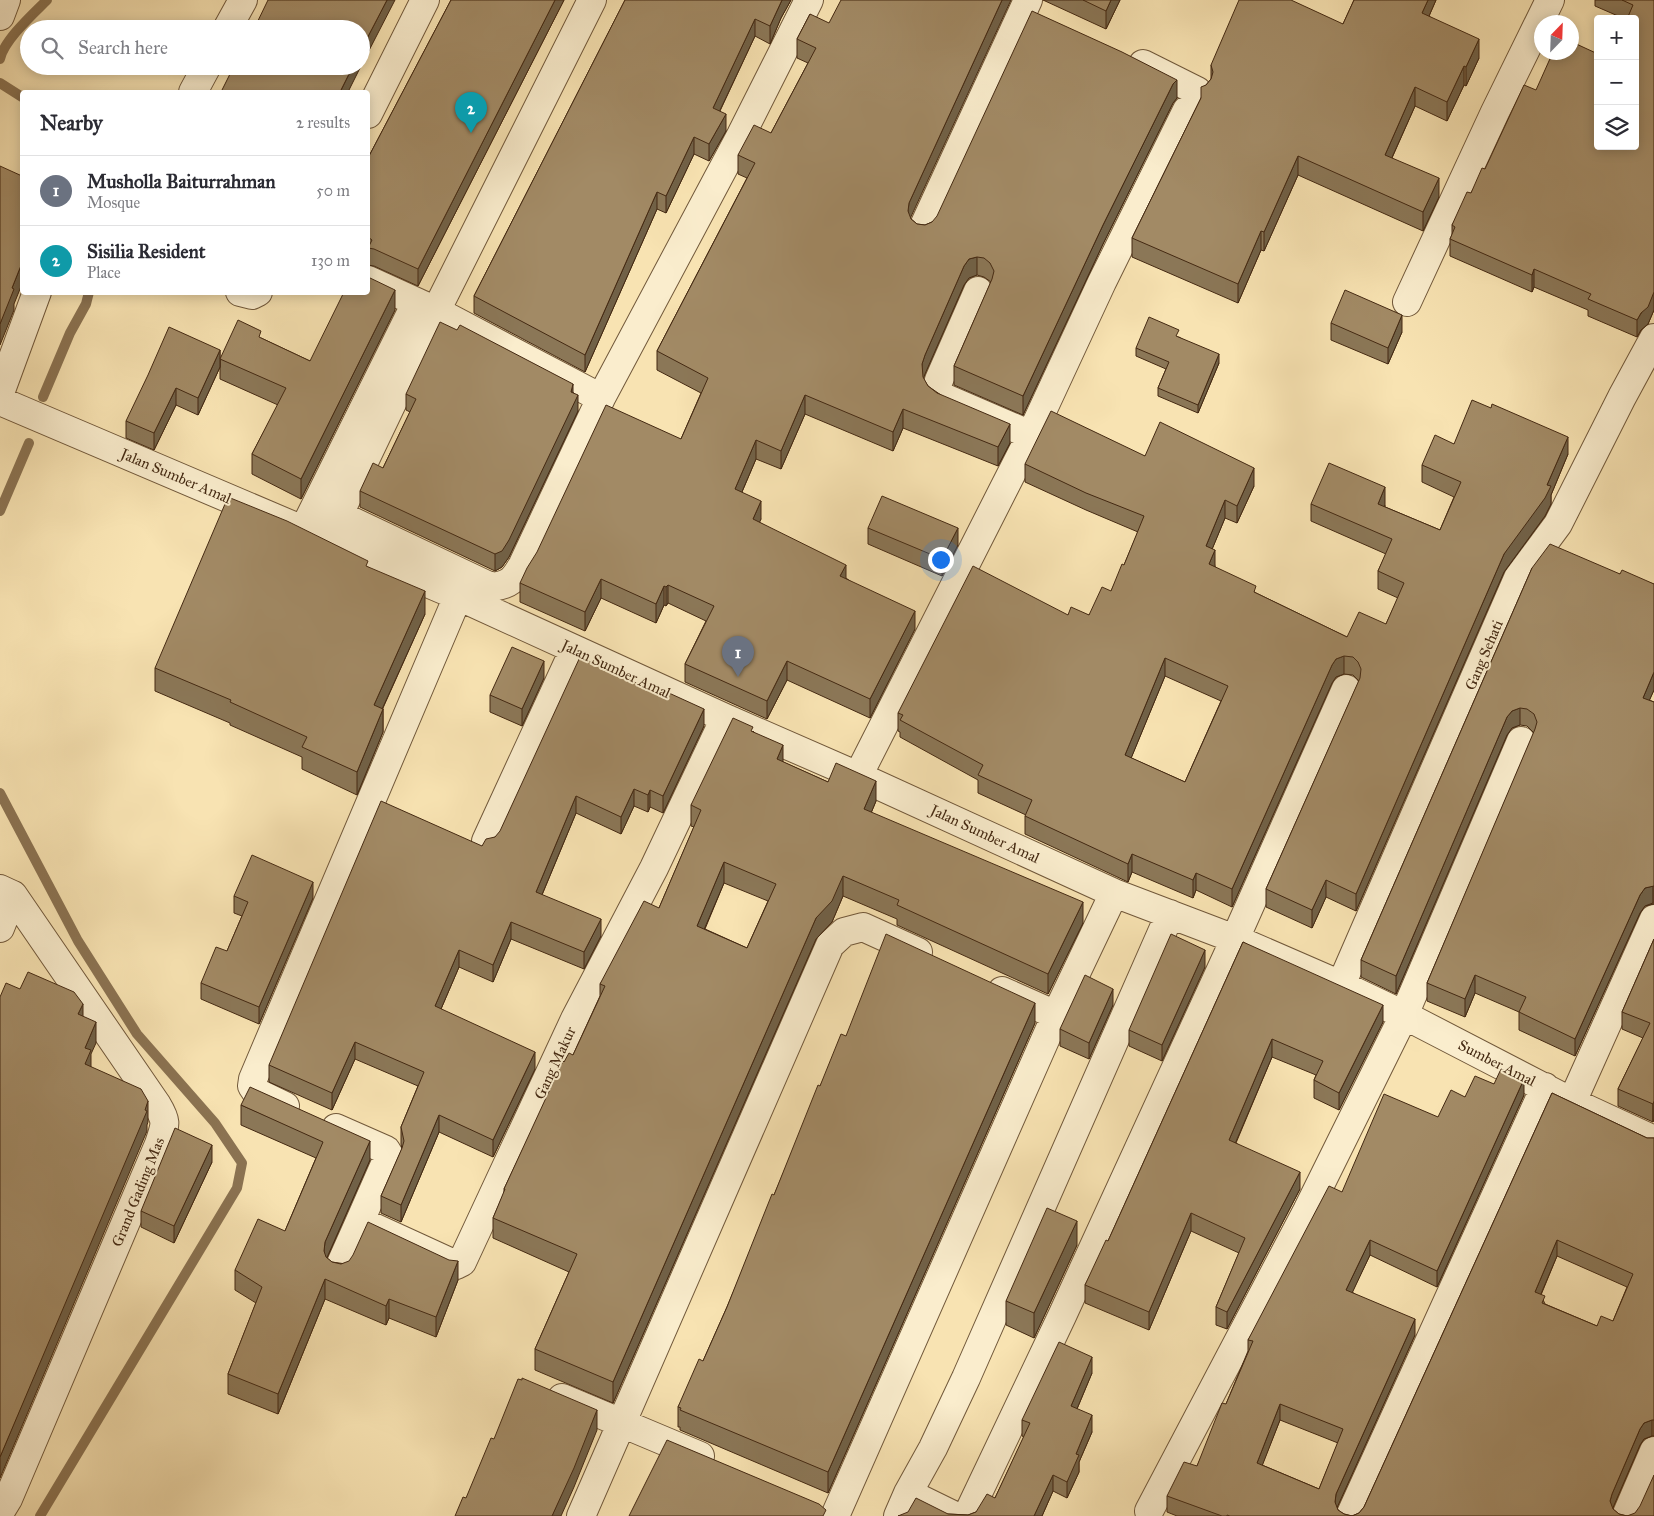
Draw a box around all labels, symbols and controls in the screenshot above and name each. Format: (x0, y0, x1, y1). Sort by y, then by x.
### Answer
north arrow (1534, 15, 1579, 60)
map controls (1594, 15, 1639, 150)
button: + (1594, 15, 1639, 60)
search box (20, 20, 370, 75)
icon: search (38, 34, 66, 62)
text: Search here (78, 36, 168, 59)
button: − (1594, 60, 1639, 105)
pin: 2 (455, 92, 487, 133)
button: layers (1594, 105, 1639, 150)
text: Nearby (40, 110, 103, 136)
text: 2 results (296, 113, 350, 132)
text: Musholla Baiturrahman (87, 170, 276, 193)
text: 1 (53, 181, 59, 200)
text: 50 m (316, 181, 350, 200)
text: Mosque (87, 193, 140, 212)
text: Sisilia Resident (87, 240, 205, 263)
text: 2 (52, 251, 60, 270)
text: 130 m (311, 251, 350, 270)
text: Place (87, 263, 121, 282)
street label: Jalan Sumber Amal (116, 444, 235, 509)
your location (928, 547, 954, 573)
street label: Gang Sehati (1461, 617, 1507, 693)
street label: Jalan Sumber Amal (556, 635, 674, 703)
pin: 1 (722, 636, 754, 677)
street label: Jalan Sumber Amal (925, 800, 1043, 868)
street label: Gang Makur (530, 1024, 580, 1102)
street label: Sumber Amal (1455, 1036, 1540, 1091)
street label: Grand Gading Mas (108, 1135, 168, 1249)

